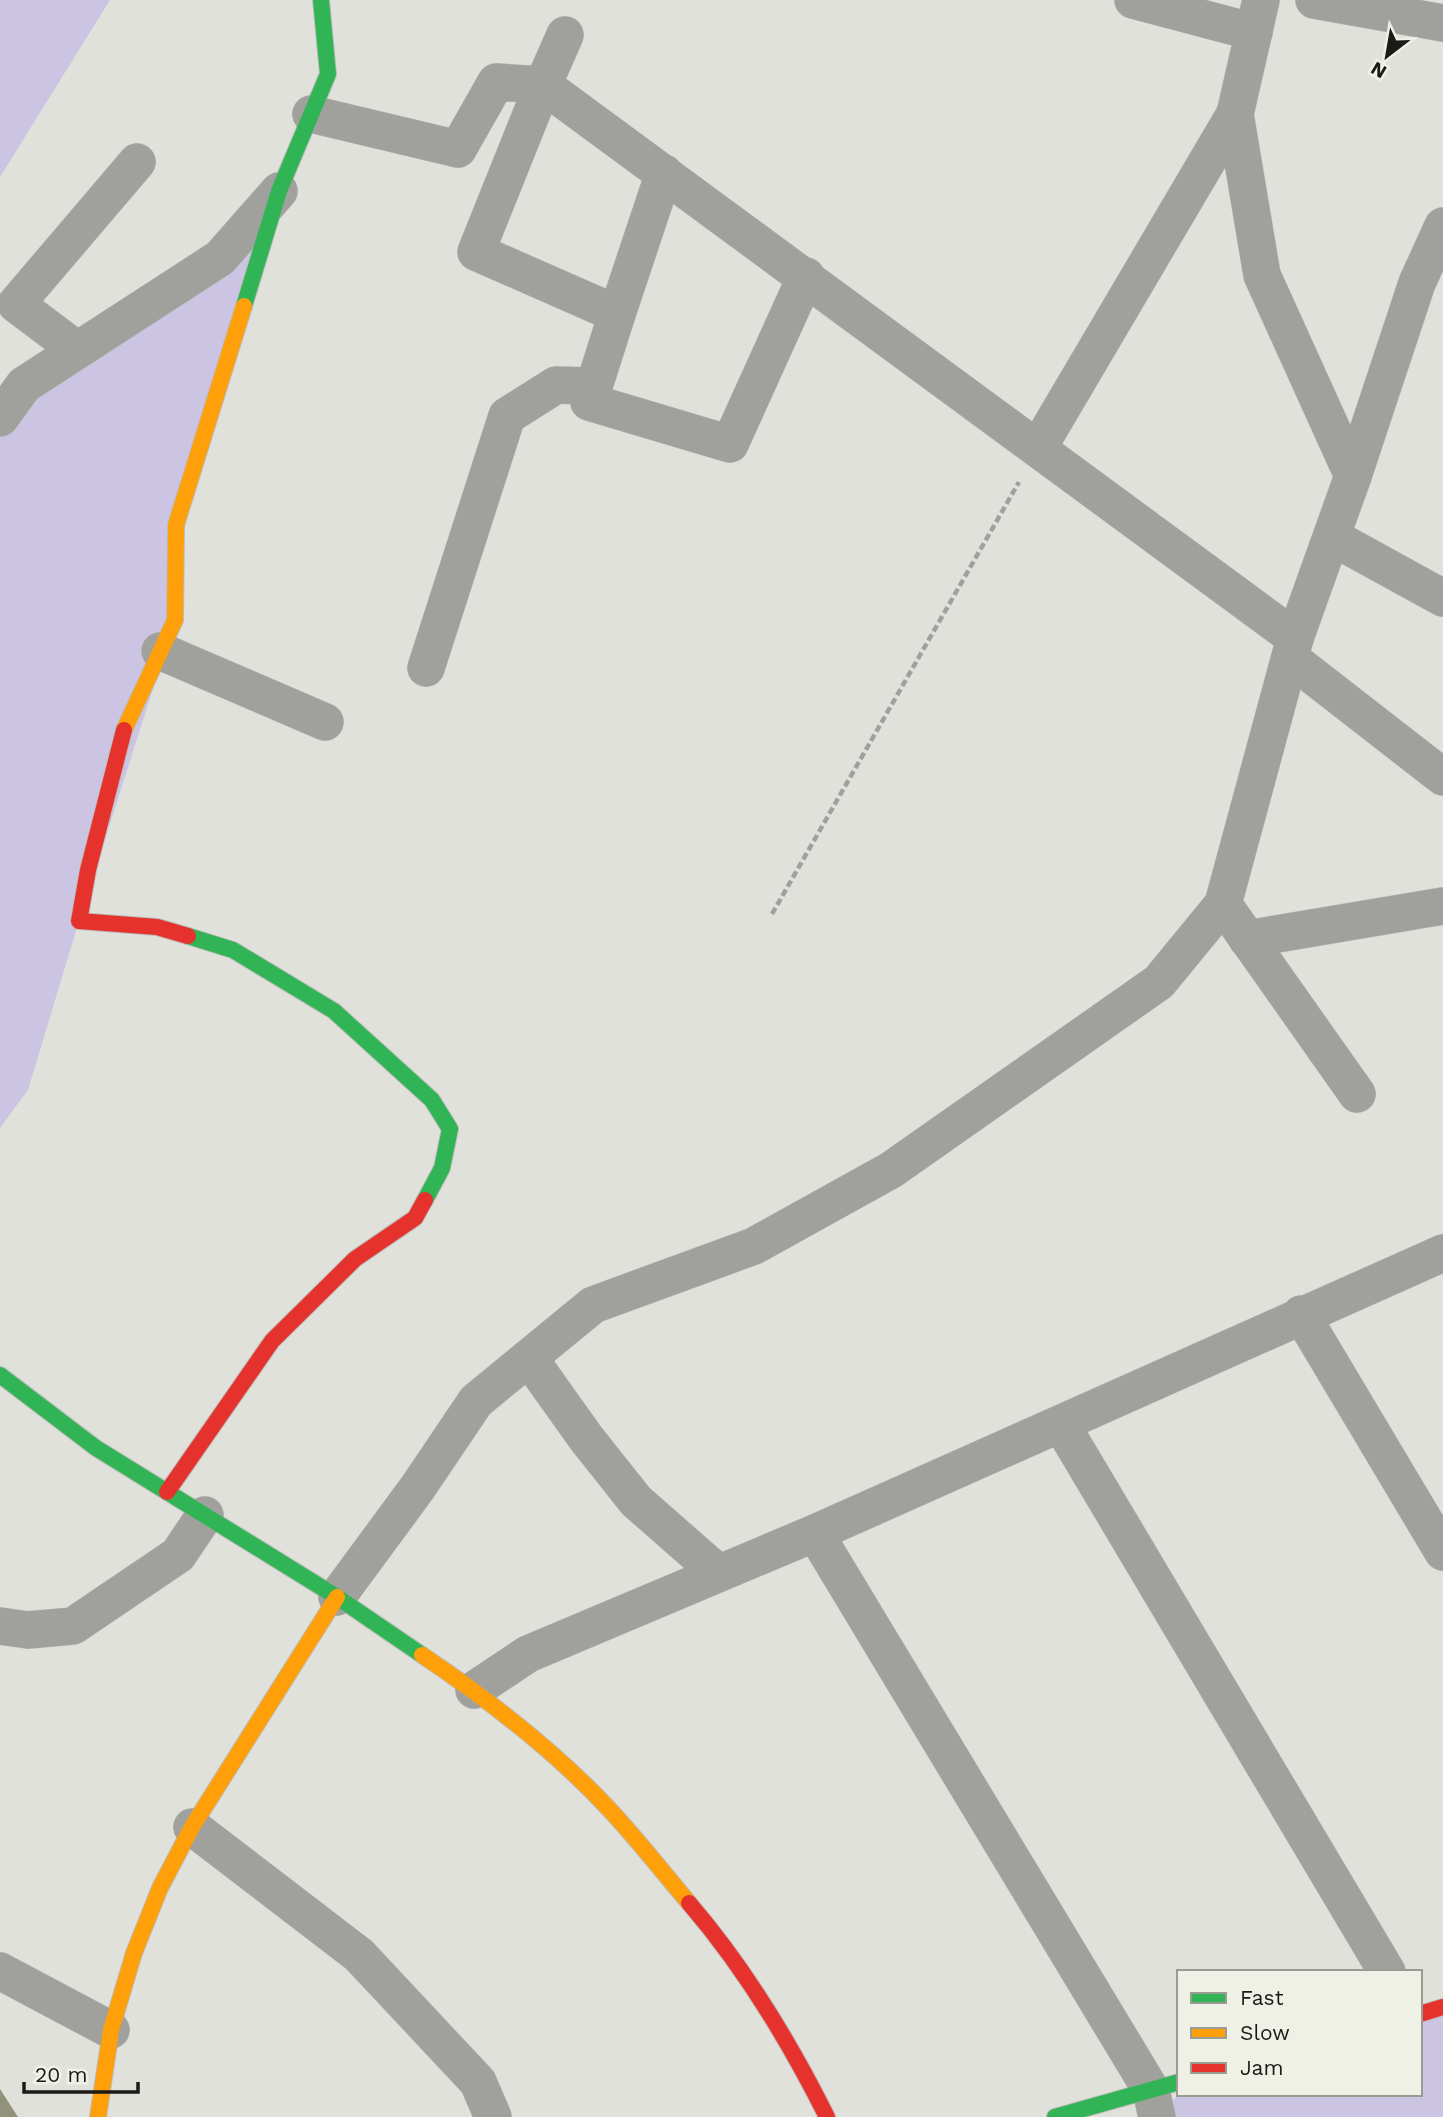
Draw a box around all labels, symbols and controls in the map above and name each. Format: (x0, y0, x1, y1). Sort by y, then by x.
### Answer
north arrow (1352, 21, 1422, 91)
text: N (1367, 57, 1390, 84)
legend (1177, 1970, 1422, 2096)
text: Fast (1240, 1985, 1284, 2010)
text: Slow (1240, 2020, 1290, 2045)
scale bar (24, 2050, 138, 2094)
text: Jam (1240, 2055, 1283, 2080)
text: 20 m (35, 2062, 87, 2087)

